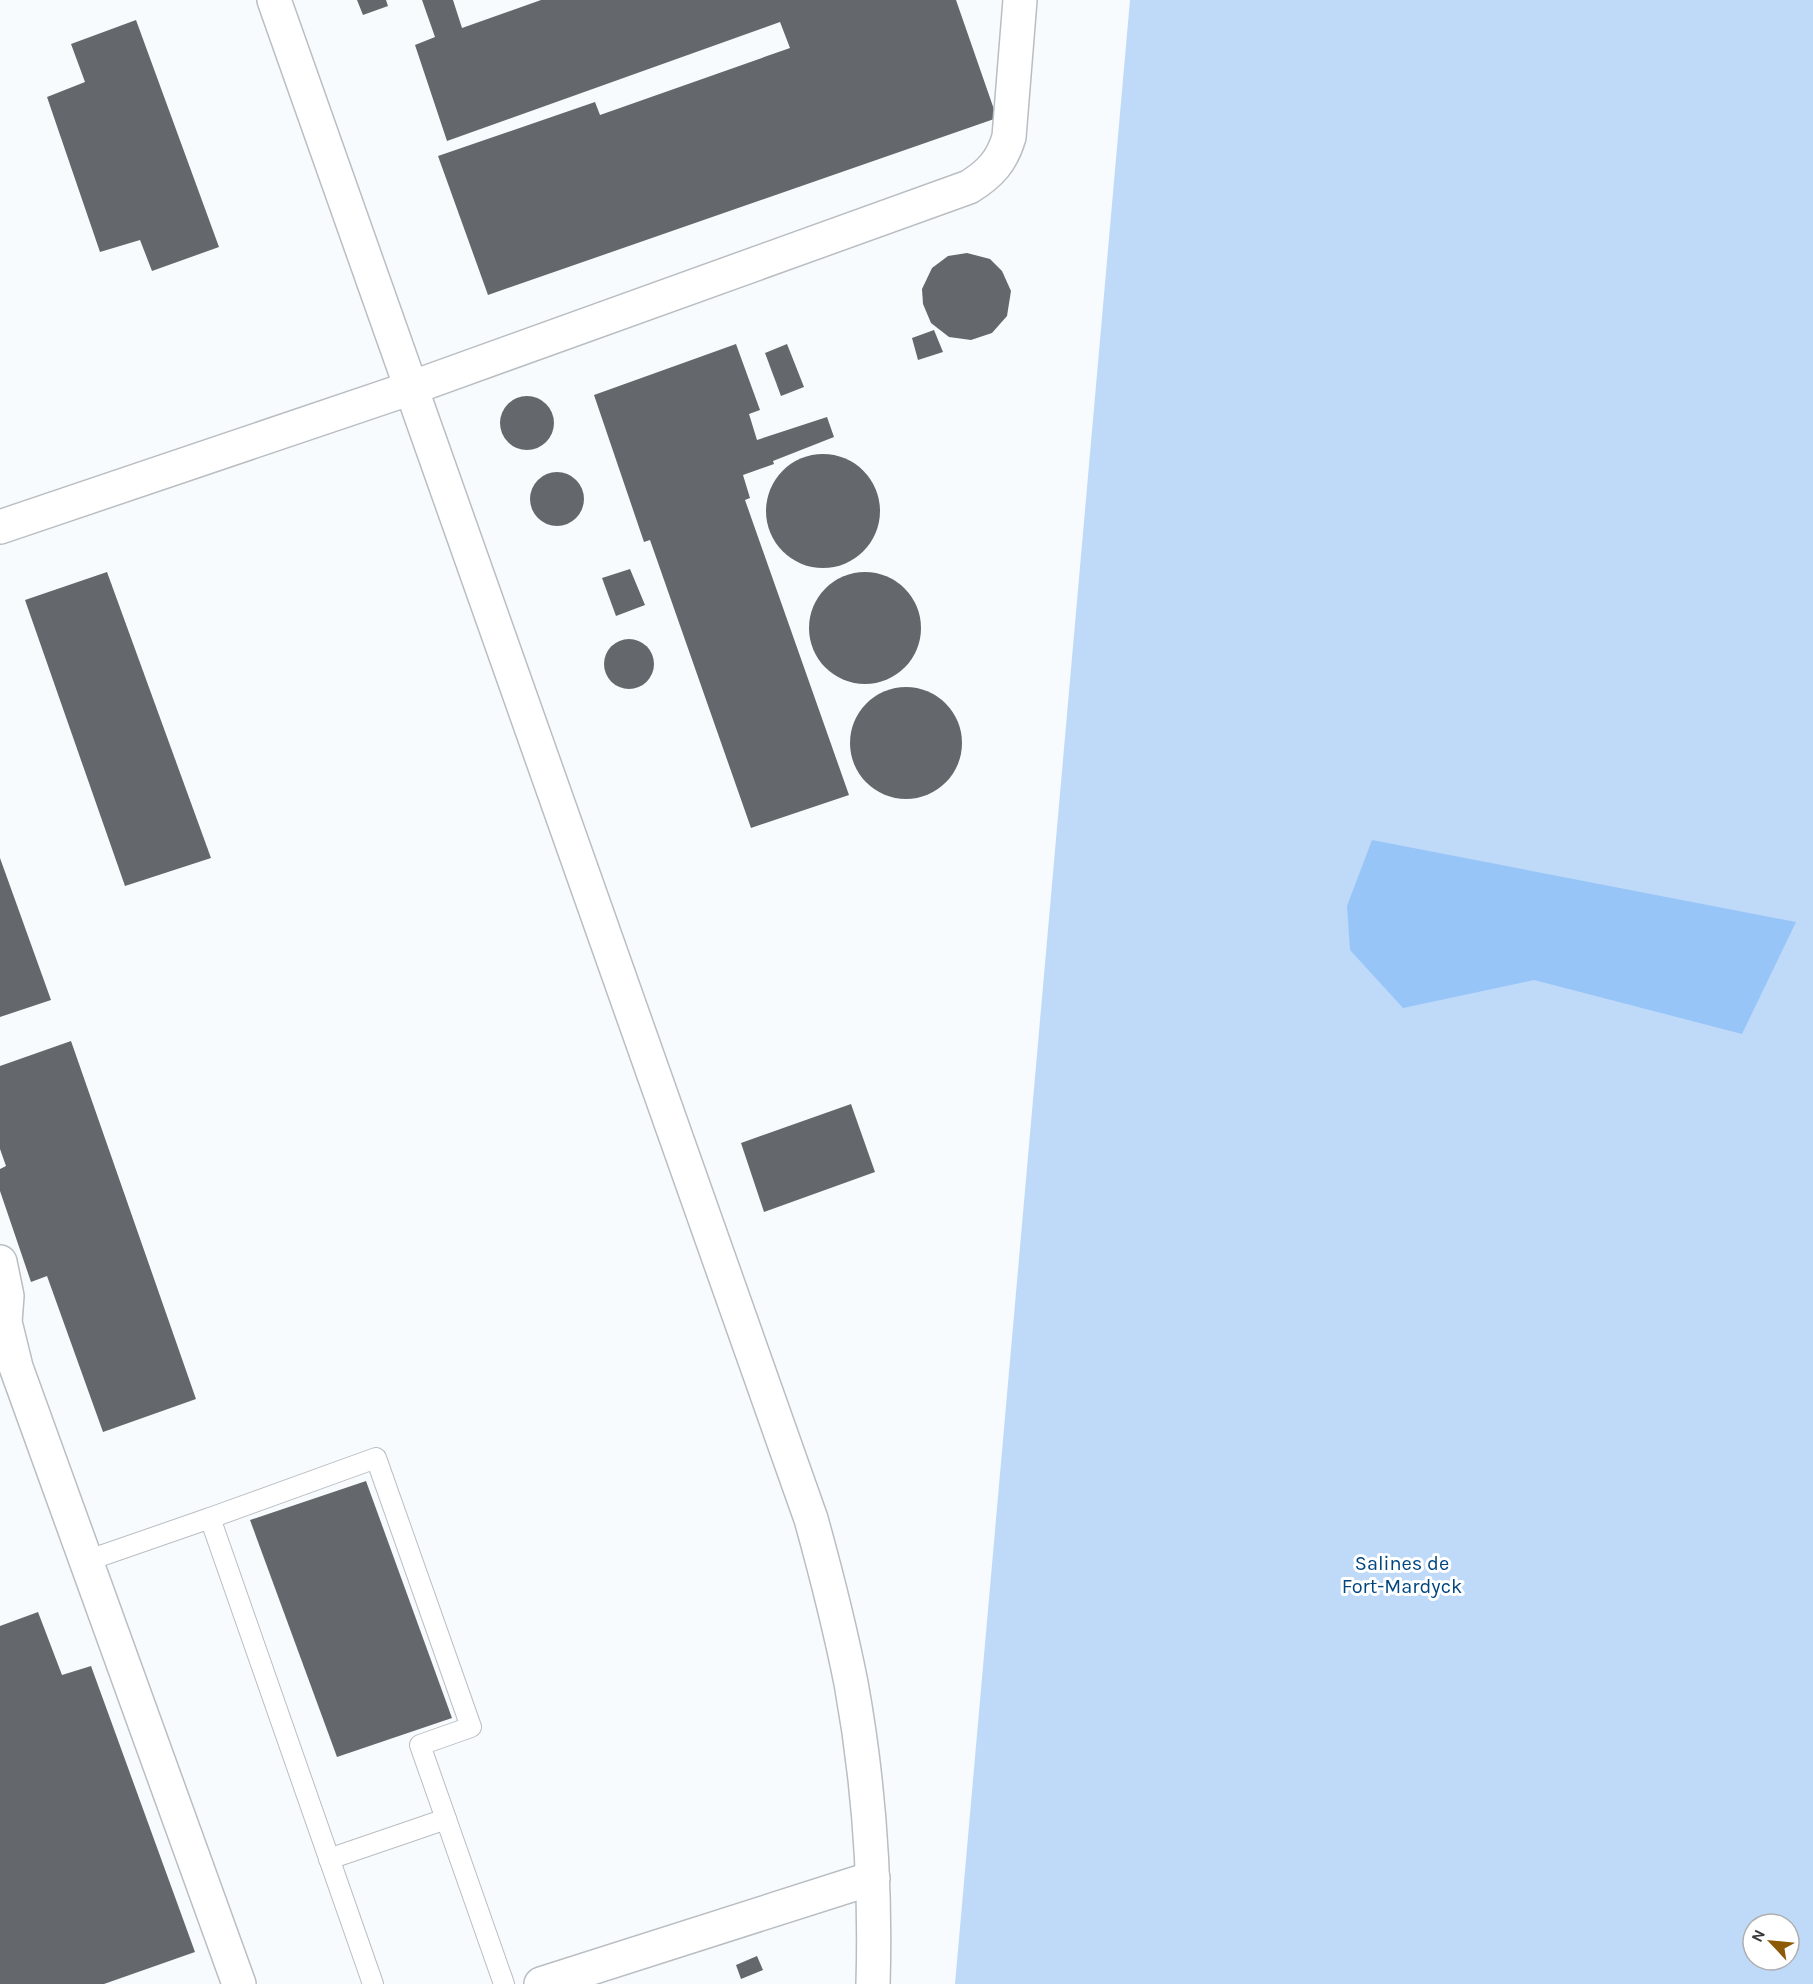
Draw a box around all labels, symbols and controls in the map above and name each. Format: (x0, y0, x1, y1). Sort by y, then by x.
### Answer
park label: Salines de Fort-Mardyck (1342, 1552, 1462, 1598)
north arrow (1741, 1912, 1801, 1972)
text: N (1747, 1926, 1769, 1945)

